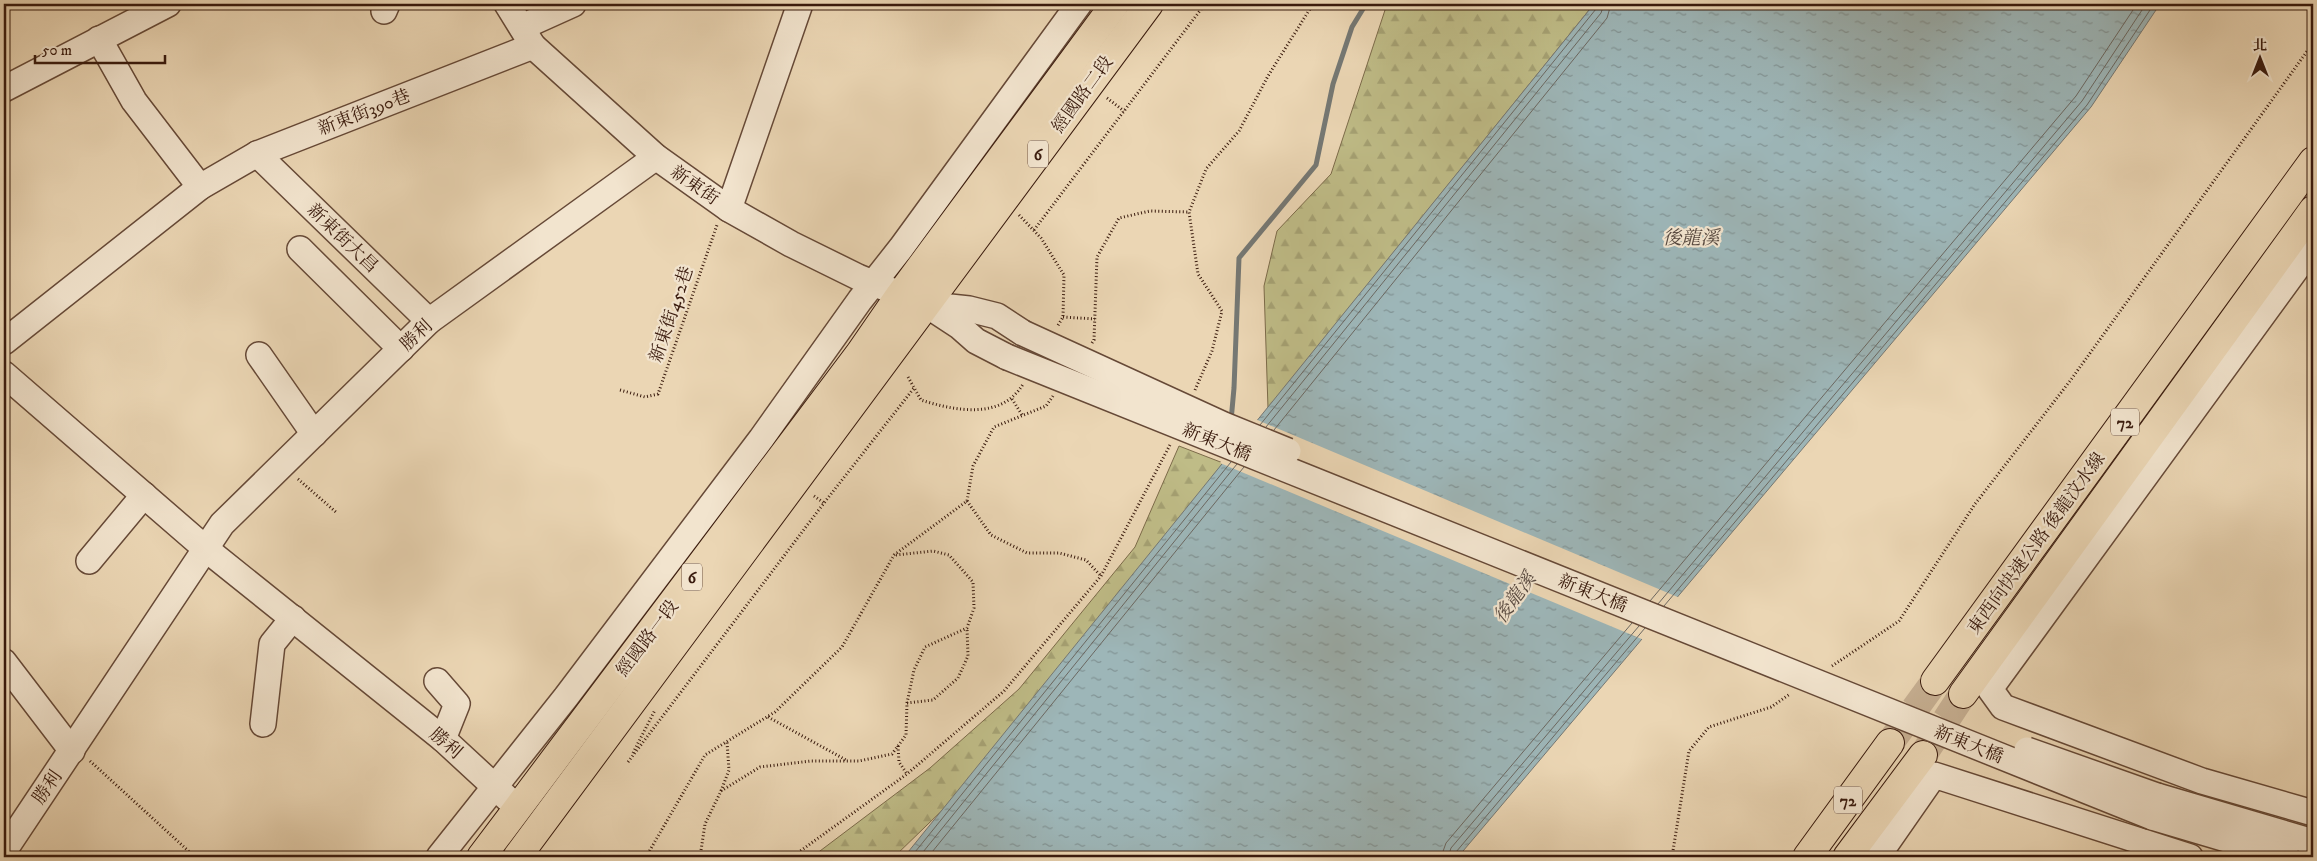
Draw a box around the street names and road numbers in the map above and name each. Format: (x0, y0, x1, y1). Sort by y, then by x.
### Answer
street label: 經國路二段 (1047, 52, 1118, 137)
street label: 新東街390巷 (315, 85, 414, 141)
road number: 6 (1028, 140, 1048, 168)
street label: 新東街 (666, 161, 723, 210)
street label: 新東街大昌 (302, 200, 382, 278)
street label: 新東街452巷 (645, 263, 699, 365)
street label: 勝利 (396, 315, 437, 356)
road number: 72 (2111, 408, 2139, 436)
street label: 新東大橋 (1179, 419, 1254, 467)
street label: 東西向快速公路 後龍汶水線 (1963, 448, 2110, 639)
road number: 6 (682, 564, 702, 590)
street label: 新東大橋 (1555, 570, 1630, 618)
street label: 經國路一段 (612, 596, 684, 681)
street label: 新東大橋 (1931, 721, 2006, 769)
street label: 勝利 (425, 724, 466, 764)
street label: 勝利 (28, 767, 67, 809)
road number: 72 (1834, 786, 1862, 814)

